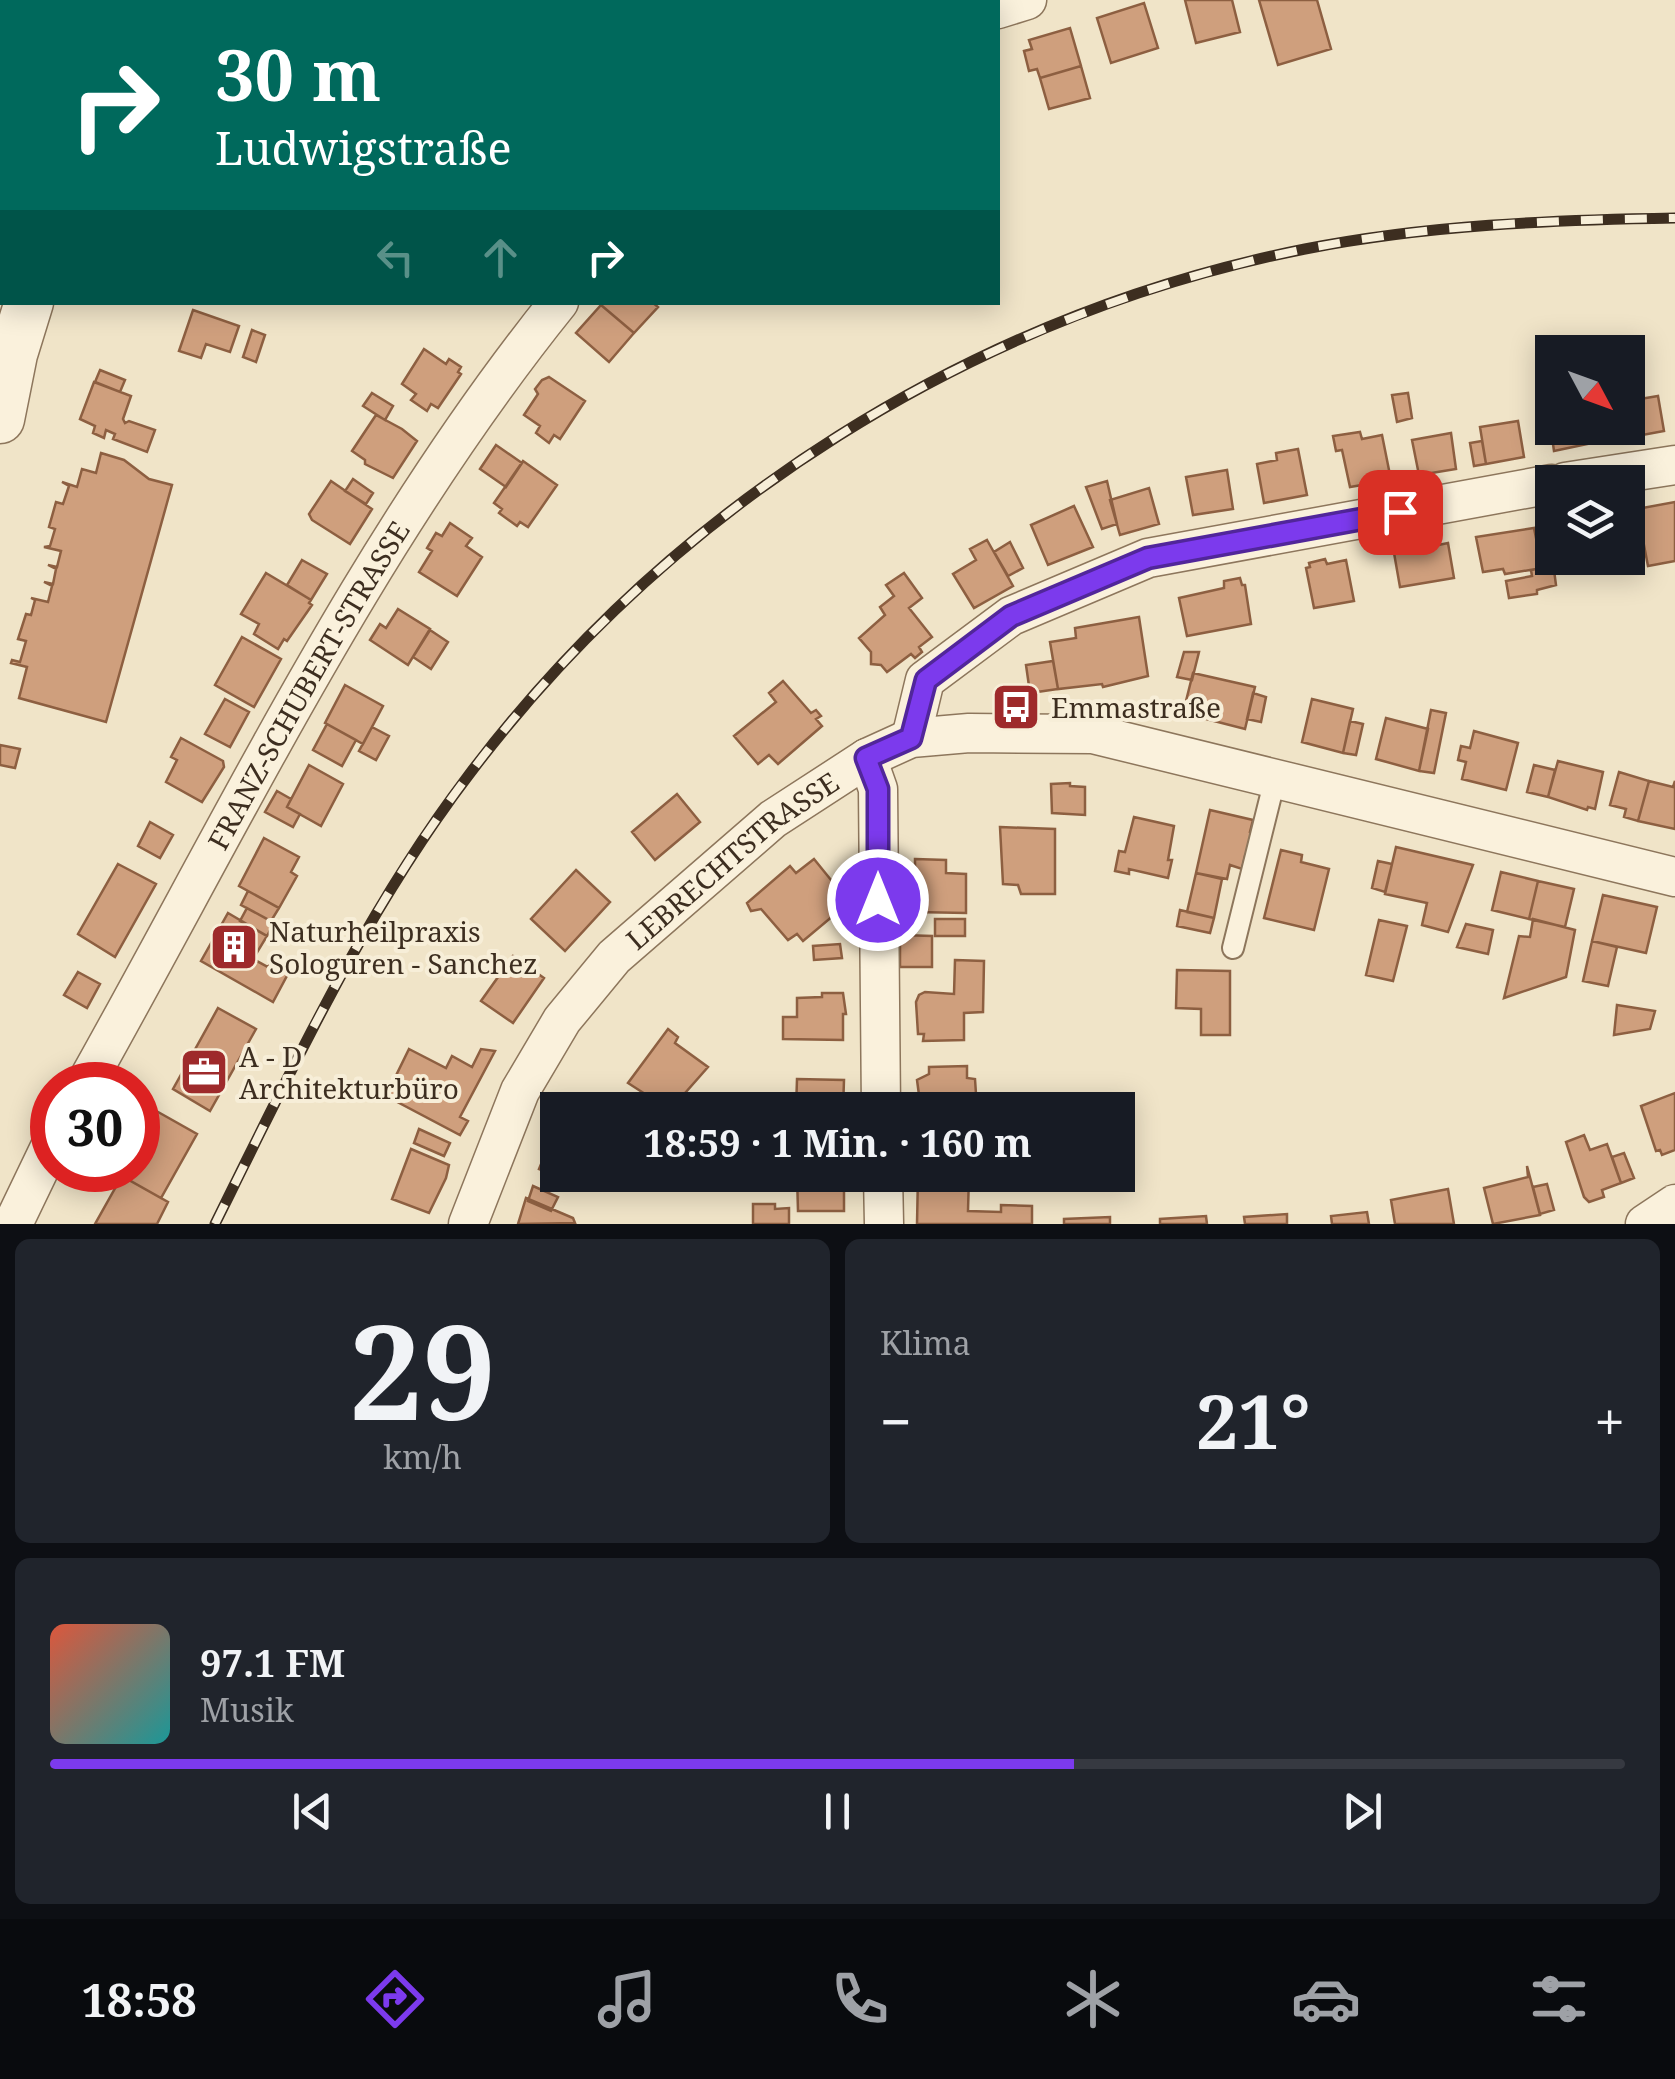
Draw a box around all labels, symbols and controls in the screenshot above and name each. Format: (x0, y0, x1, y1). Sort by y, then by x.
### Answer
text: 30 m (215, 26, 381, 122)
icon: right (50, 40, 180, 170)
text: Ludwigstraße (215, 117, 512, 178)
icon: left (368, 230, 423, 285)
icon: ahead (473, 230, 528, 285)
icon: right (578, 230, 633, 285)
north arrow (1535, 335, 1645, 445)
map controls (1535, 335, 1645, 575)
button: layers (1535, 465, 1645, 575)
pin (1358, 470, 1443, 555)
icon: arrive (1373, 485, 1428, 540)
street label: FRANZ-SCHUBERT-STRASSE (198, 513, 418, 856)
bus stop icon: Emmastraße (990, 681, 1042, 733)
place label: Emmastraße (1051, 688, 1221, 726)
street label: LEBRECHTSTRASSE (618, 763, 846, 957)
position arrow (826, 848, 930, 952)
place label: Naturheilpraxis Sologuren - Sanchez (269, 912, 537, 982)
building icon: Naturheilpraxis Sologuren - Sanchez (208, 921, 260, 973)
place label: A - D Architekturbüro (239, 1037, 459, 1107)
office icon: A - D Architekturbüro (178, 1046, 230, 1098)
speed limit sign: 30 (30, 1062, 160, 1192)
text: 18:59 · 1 Min. · 160 m (643, 1116, 1032, 1168)
text: 29 (349, 1281, 496, 1458)
text: Klima (880, 1321, 971, 1364)
text: 21° (1196, 1369, 1310, 1471)
text: − (880, 1383, 912, 1458)
text: + (1594, 1383, 1625, 1458)
text: km/h (383, 1435, 462, 1478)
text: 97.1 FM (200, 1636, 345, 1688)
text: Musik (200, 1688, 294, 1731)
icon: previous (285, 1784, 340, 1839)
icon: pause (810, 1784, 865, 1839)
icon: next (1335, 1784, 1390, 1839)
icon: directions (360, 1964, 430, 2034)
icon: music (592, 1964, 662, 2034)
icon: phone (825, 1964, 895, 2034)
icon: climate (1058, 1964, 1128, 2034)
icon: car (1291, 1964, 1361, 2034)
icon: filters (1524, 1964, 1594, 2034)
text: 18:58 (81, 1969, 197, 2030)

